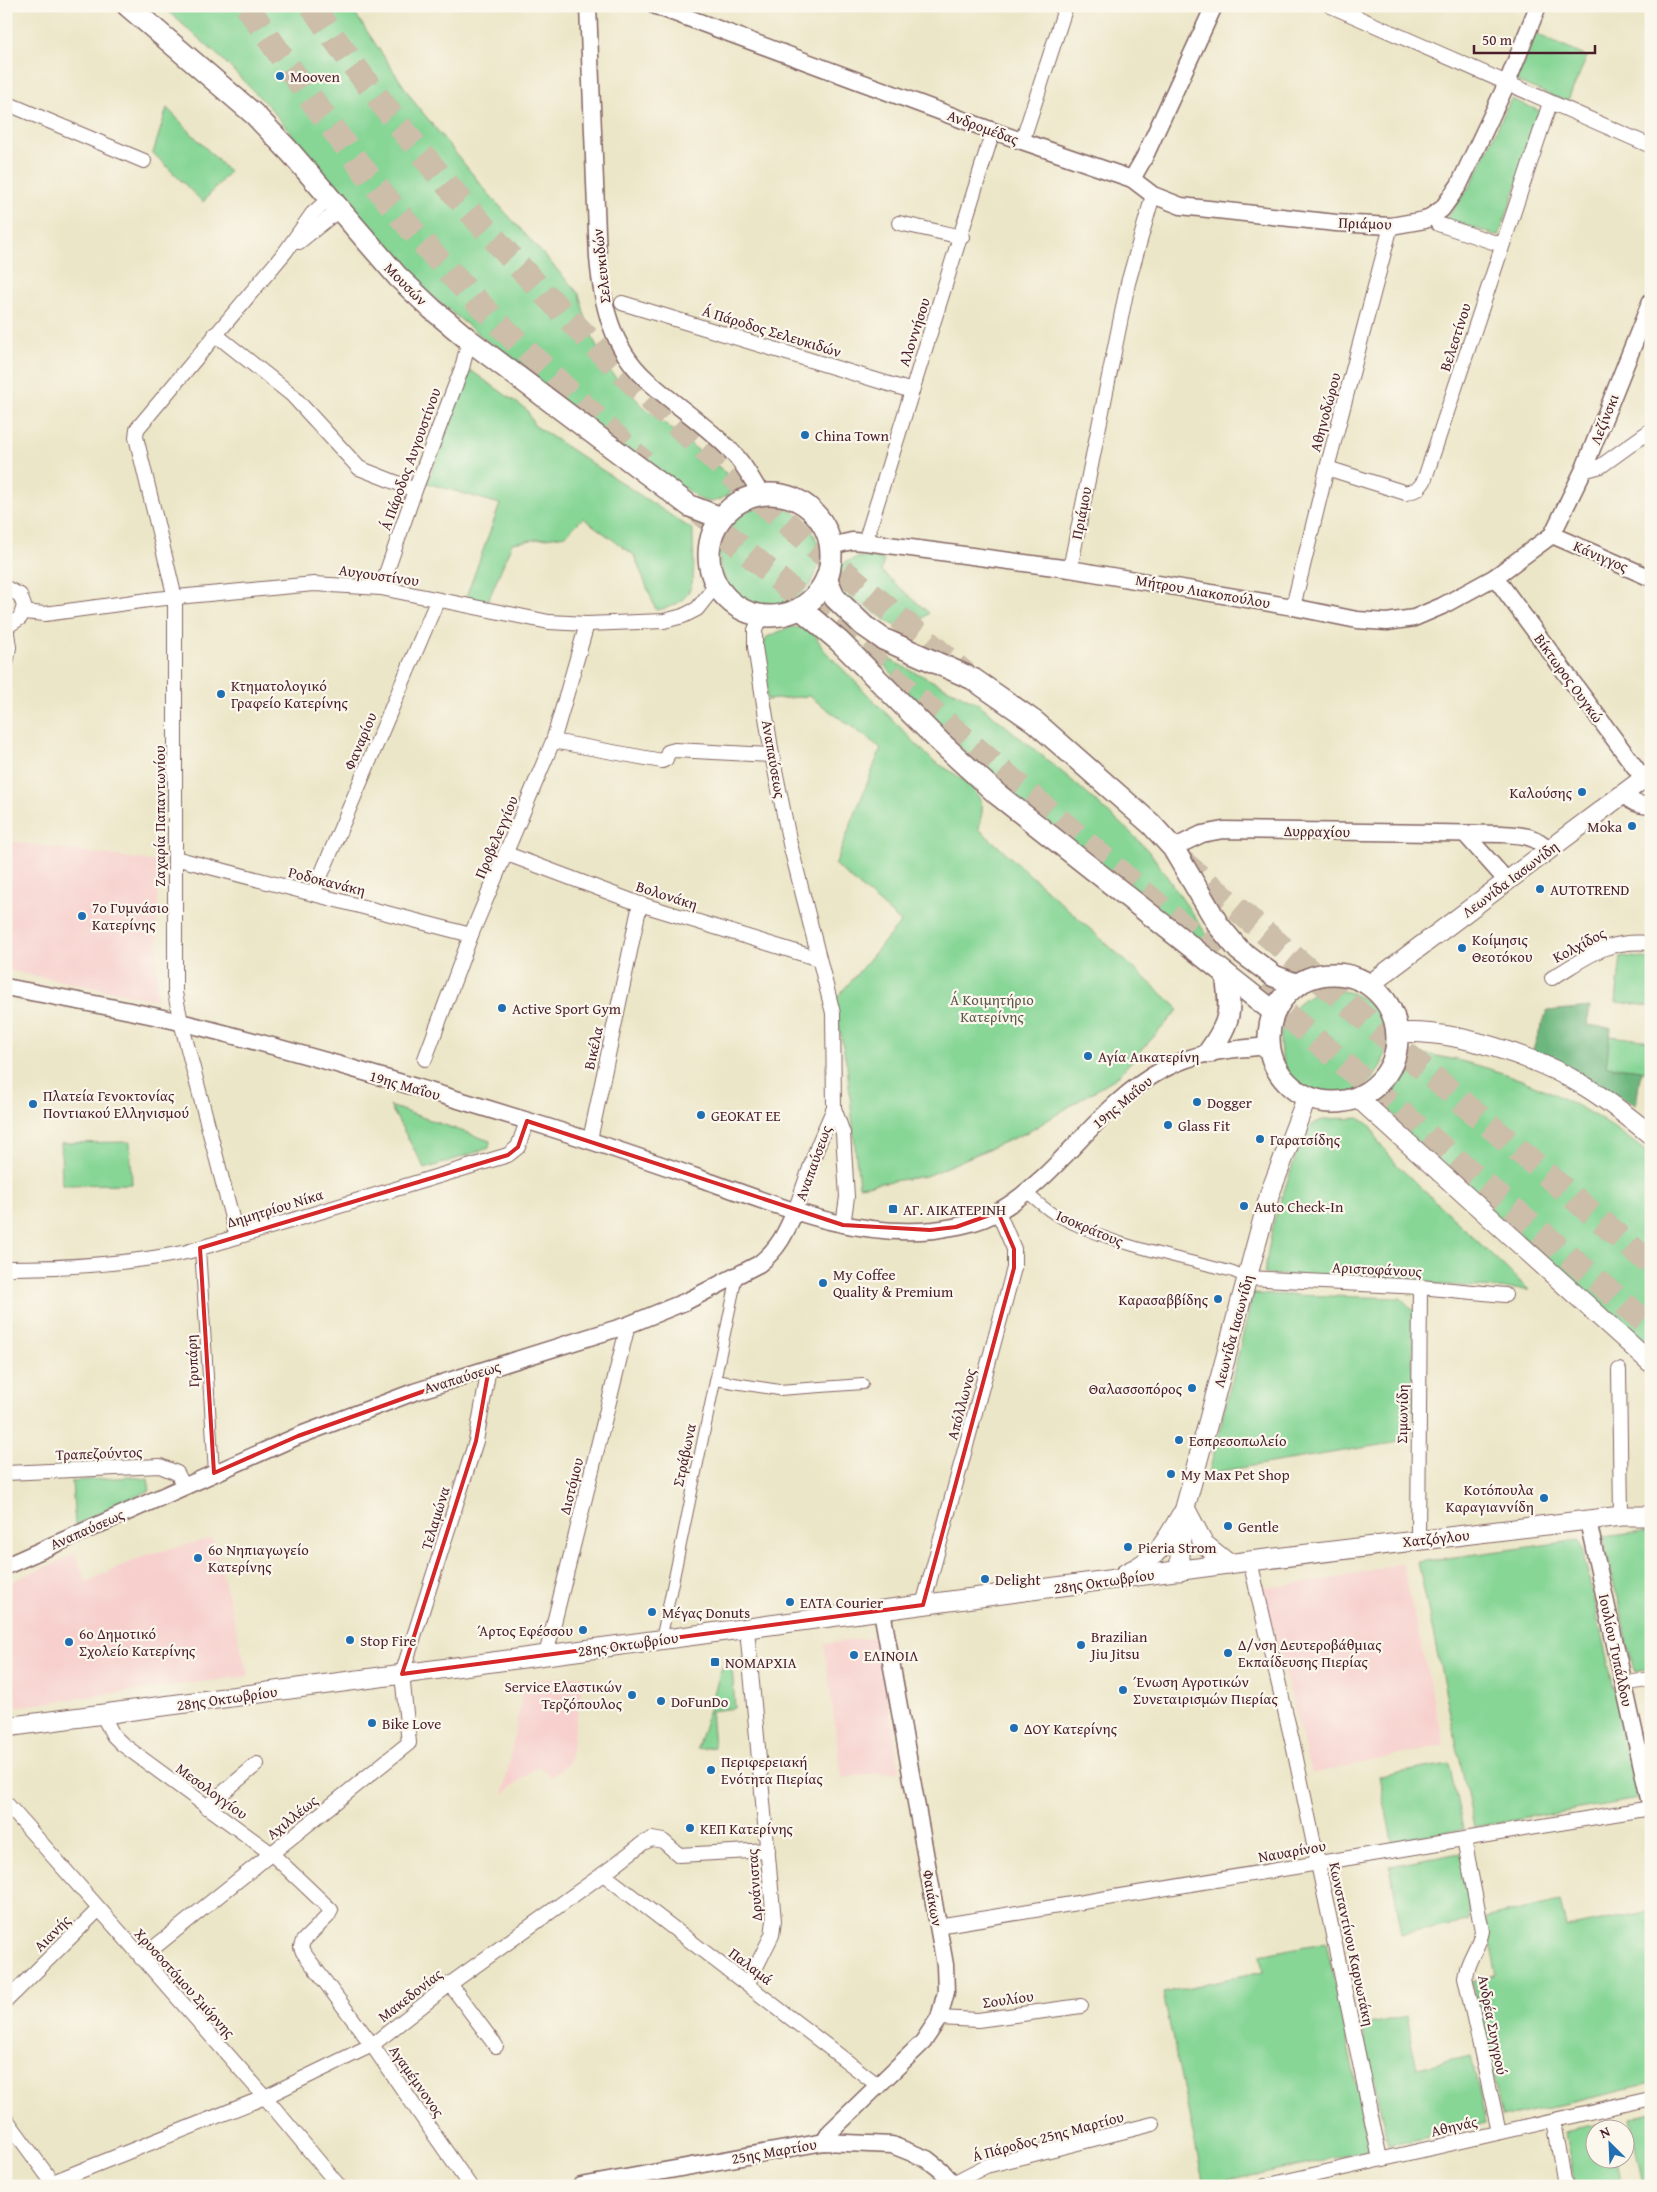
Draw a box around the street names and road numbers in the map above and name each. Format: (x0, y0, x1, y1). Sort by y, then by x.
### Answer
street label: Ανδρομέδας (944, 104, 1022, 150)
street label: Πριάμου (1338, 212, 1392, 234)
street label: Σελευκιδών (587, 227, 615, 304)
street label: Μουσών (380, 258, 432, 310)
street label: Αλοννήσου (893, 295, 935, 369)
street label: Α΄ Πάροδος Σελευκιδών (700, 300, 844, 362)
street label: Βελεστίνου (1434, 300, 1476, 374)
street label: Αθηνοδώρου (1304, 370, 1346, 454)
street label: Α΄ Πάροδος Αυγουστίνου (374, 385, 446, 533)
street label: Λεζίνσκι (1584, 390, 1624, 448)
street label: Πριάμου (1066, 485, 1096, 541)
street label: Κάνιγγος (1570, 535, 1632, 577)
street label: Αυγουστίνου (338, 559, 421, 591)
street label: Μήτρου Λιακοπούλου (1134, 569, 1272, 613)
street label: Βίκτωρος Ουγκώ (1530, 629, 1609, 727)
street label: Φαναρίου (338, 709, 382, 773)
street label: Αναπαύσεως (757, 718, 791, 800)
street label: Ζαχαρία Παπαντωνίου (149, 745, 170, 887)
street label: Προβελεγγίου (469, 792, 523, 882)
street label: Δυρραχίου (1284, 820, 1351, 842)
street label: Λεωνίδα Ιασωνίδη (1457, 836, 1563, 922)
street label: Ροδοκανάκη (286, 861, 368, 901)
street label: Βολονάκη (634, 875, 700, 915)
street label: Κολχίδος (1549, 922, 1610, 968)
street label: Βικέλα (578, 1025, 608, 1071)
street label: 19ης Μαΐου (367, 1065, 443, 1105)
street label: 19ης Μαΐου (1087, 1070, 1157, 1133)
street label: Αναπαύσεως (790, 1122, 837, 1204)
street label: Δημητρίου Νίκα (224, 1183, 326, 1233)
street label: Ισοκράτους (1053, 1204, 1127, 1252)
street label: Αριστοφάνους (1332, 1256, 1423, 1282)
street label: Λεωνίδα Ιασωνίδη (1208, 1272, 1258, 1390)
street label: Γρυπάρη (180, 1334, 204, 1388)
street label: Αναπαύσεως (421, 1355, 504, 1399)
street label: Απόλλωνος (941, 1365, 981, 1442)
street label: Σιμωνίδη (1391, 1384, 1413, 1444)
street label: Στράβωνα (667, 1422, 701, 1488)
street label: Τραπεζούντος (55, 1441, 143, 1465)
street label: Διστόμου (554, 1455, 588, 1517)
street label: Τελαμώνα (415, 1484, 455, 1552)
street label: Αναπαύσεως (47, 1503, 128, 1555)
street label: Χατζόγλου (1401, 1524, 1471, 1552)
street label: 28ης Οκτωβρίου (1052, 1564, 1156, 1598)
street label: Ιουλίου Τυπάλδου (1594, 1592, 1638, 1709)
street label: 28ης Οκτωβρίου (576, 1627, 680, 1661)
street label: 28ης Οκτωβρίου (175, 1681, 279, 1715)
street label: Μεσολογγίου (172, 1758, 252, 1824)
street label: Αχιλλέως (262, 1790, 322, 1844)
street label: Ναυαρίνου (1256, 1835, 1328, 1867)
street label: Δρυάνιστας (741, 1848, 767, 1922)
street label: Κωνσταντίνου Καρυωτάκη (1324, 1860, 1380, 2028)
street label: Φαιάκων (918, 1868, 948, 1928)
street label: Αιανής (29, 1910, 75, 1956)
street label: Χρυσοστόμου Σμύρνης (130, 1923, 241, 2043)
street label: Παλαμά (724, 1942, 778, 1990)
street label: Μακεδονίας (373, 1963, 447, 2027)
street label: Ανδρέα Συγγρού (1473, 1973, 1513, 2077)
street label: Σουλίου (981, 1985, 1035, 2013)
street label: Αγαμέμνονος (384, 2041, 450, 2122)
street label: Α΄ Πάροδος 25ης Μαρτίου (970, 2106, 1126, 2166)
street label: Αθηνάς (1429, 2110, 1480, 2142)
street label: 25ης Μαρτίου (730, 2133, 819, 2169)

